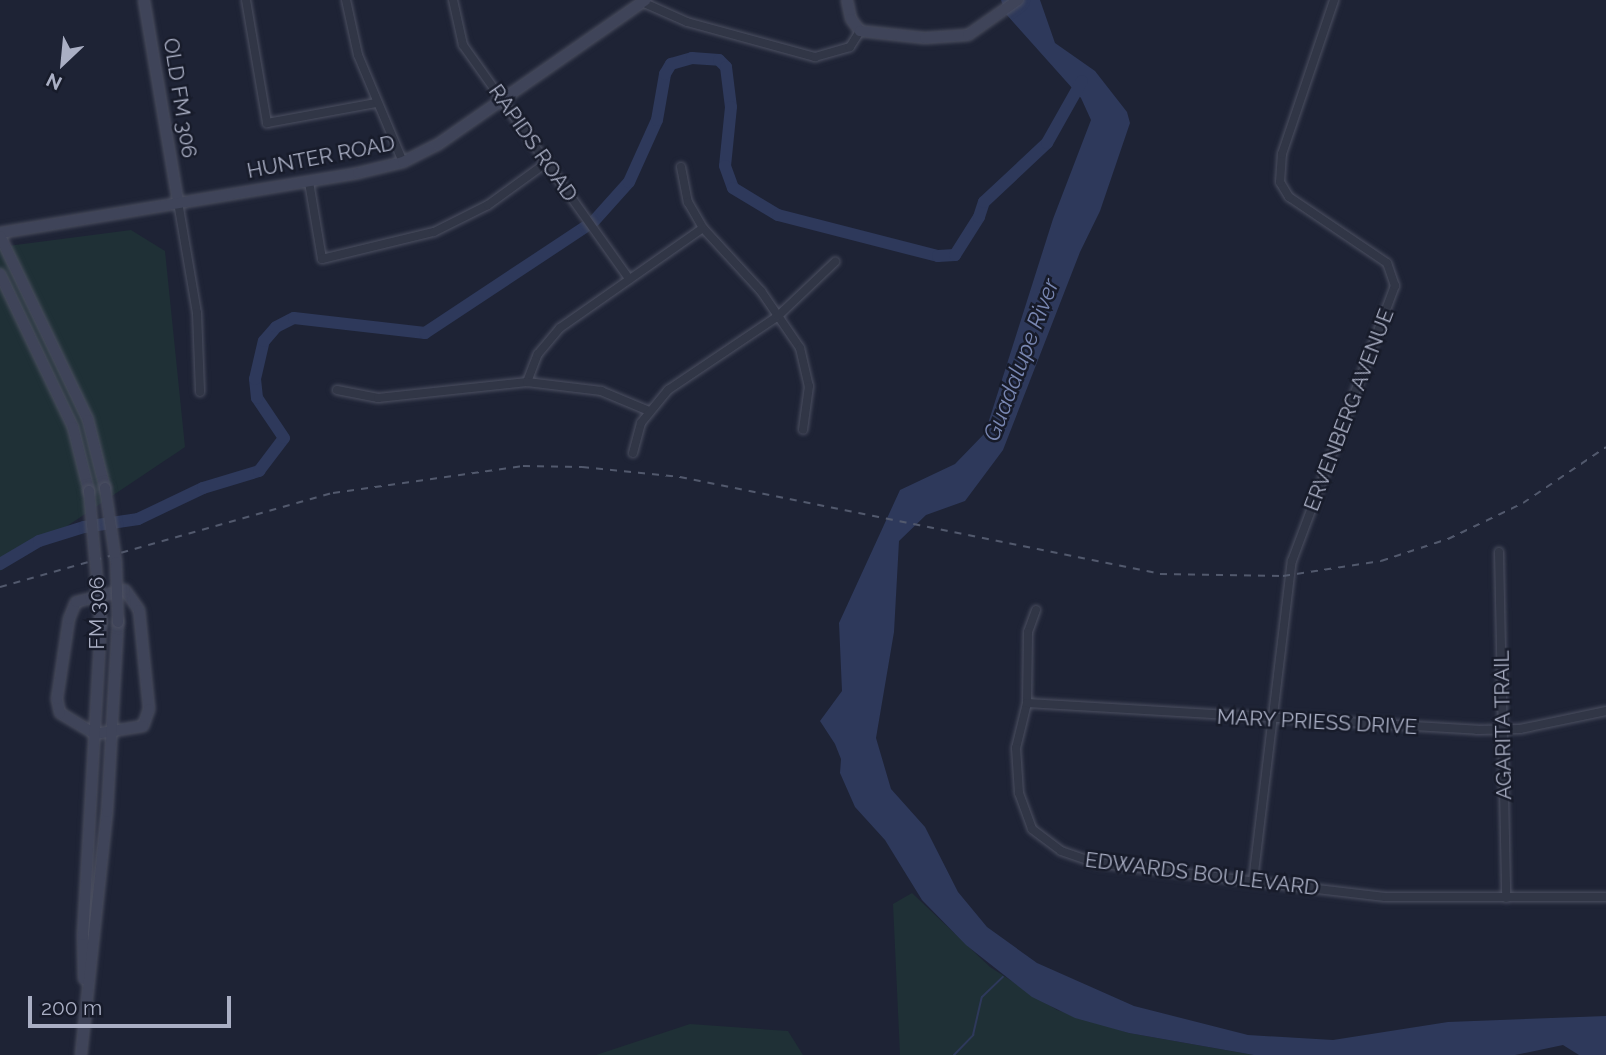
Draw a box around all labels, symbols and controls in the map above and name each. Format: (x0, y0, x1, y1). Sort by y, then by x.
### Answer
north arrow (28, 28, 98, 98)
street label: OLD FM 306 (158, 36, 202, 160)
text: N (42, 69, 65, 95)
street label: RAPIDS ROAD (483, 80, 583, 206)
street label: HUNTER ROAD (245, 130, 397, 184)
water label: Guadalupe River (977, 275, 1065, 445)
street label: ERVENBERG AVENUE (1299, 305, 1399, 515)
street label: FM 306 (84, 577, 110, 649)
street label: AGARITA TRAIL (1489, 649, 1517, 801)
street label: MARY PRIESS DRIVE (1216, 704, 1418, 740)
street label: EDWARDS BOULEVARD (1084, 847, 1320, 901)
scale bar (32, 982, 234, 1026)
text: 200 m (41, 995, 102, 1020)

